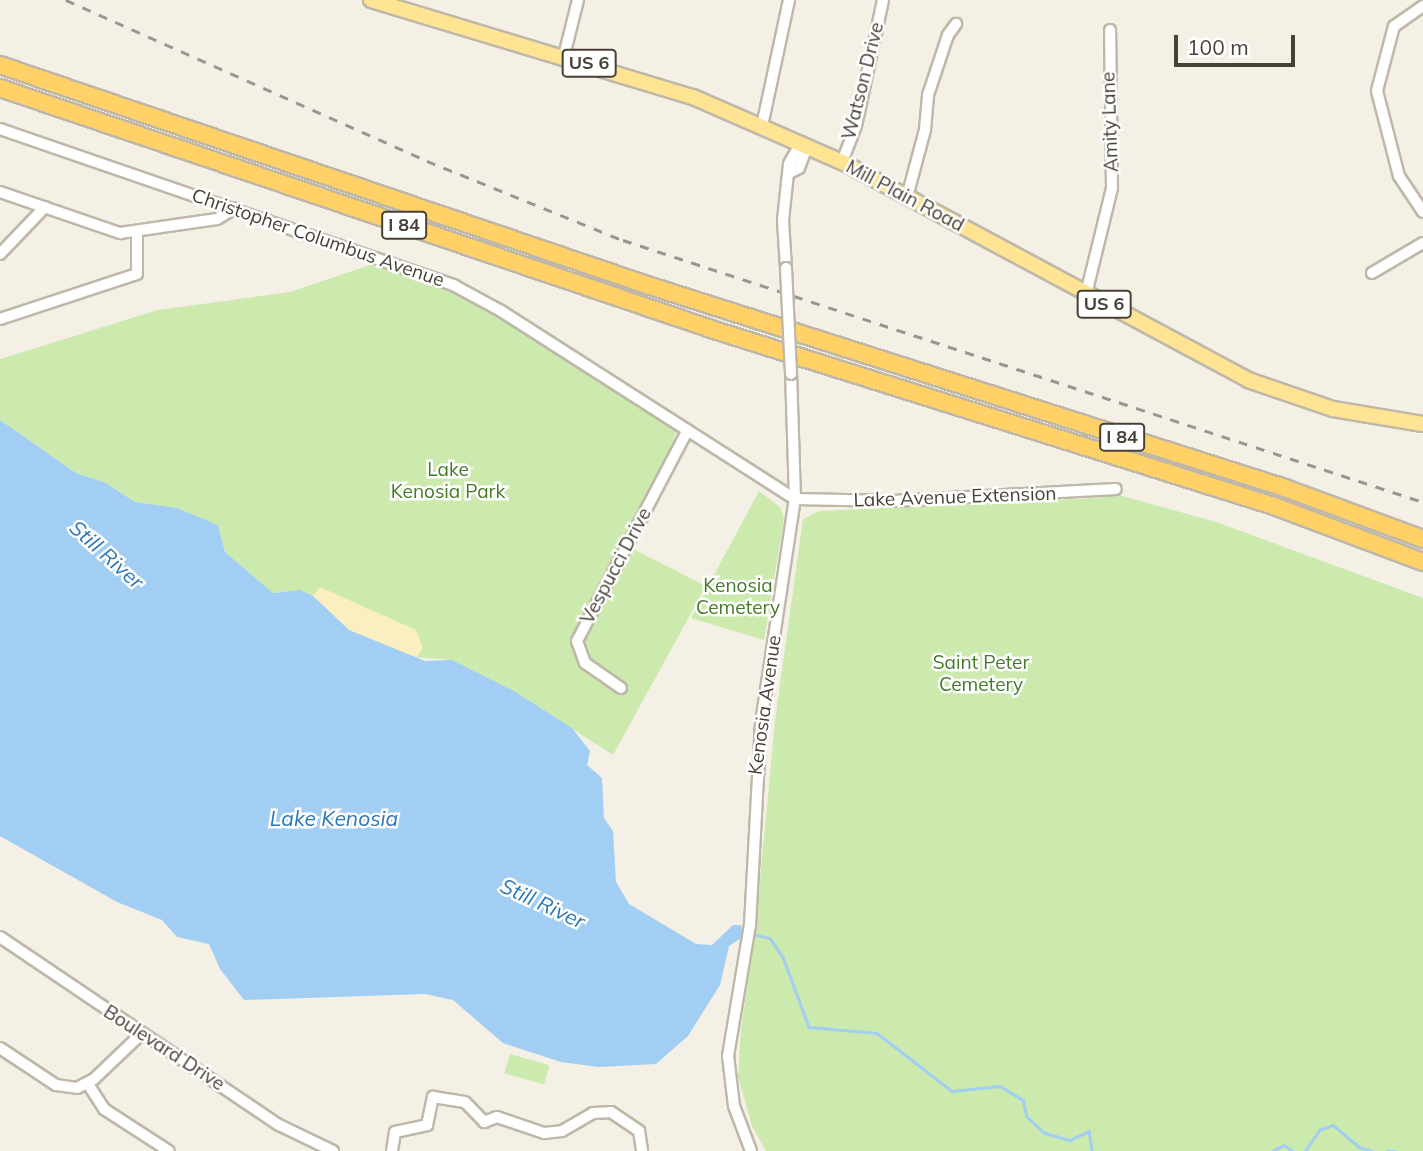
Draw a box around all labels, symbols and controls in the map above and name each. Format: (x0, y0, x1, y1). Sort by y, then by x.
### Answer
street label: Watson Drive (837, 20, 889, 142)
scale bar (1178, 21, 1299, 65)
text: 100 m (1187, 34, 1249, 60)
road number: US 6 (561, 48, 617, 78)
street label: Amity Lane (1097, 72, 1123, 172)
street label: Mill Plain Road (842, 155, 968, 237)
street label: Christopher Columbus Avenue (189, 184, 447, 292)
road number: I 84 (380, 210, 428, 240)
road number: US 6 (1076, 290, 1132, 318)
road number: I 84 (1098, 422, 1146, 452)
park label: Lake Kenosia Park (391, 459, 505, 503)
street label: Lake Avenue Extension (853, 482, 1057, 512)
street label: Vespucci Drive (576, 504, 656, 628)
water label: Still River (65, 514, 149, 594)
park label: Kenosia Cemetery (696, 575, 780, 619)
street label: Kenosia Avenue (744, 634, 786, 776)
park label: Saint Peter Cemetery (933, 652, 1029, 696)
water label: Lake Kenosia (270, 805, 398, 831)
water label: Still River (497, 872, 589, 934)
street label: Boulevard Drive (99, 1000, 229, 1096)

